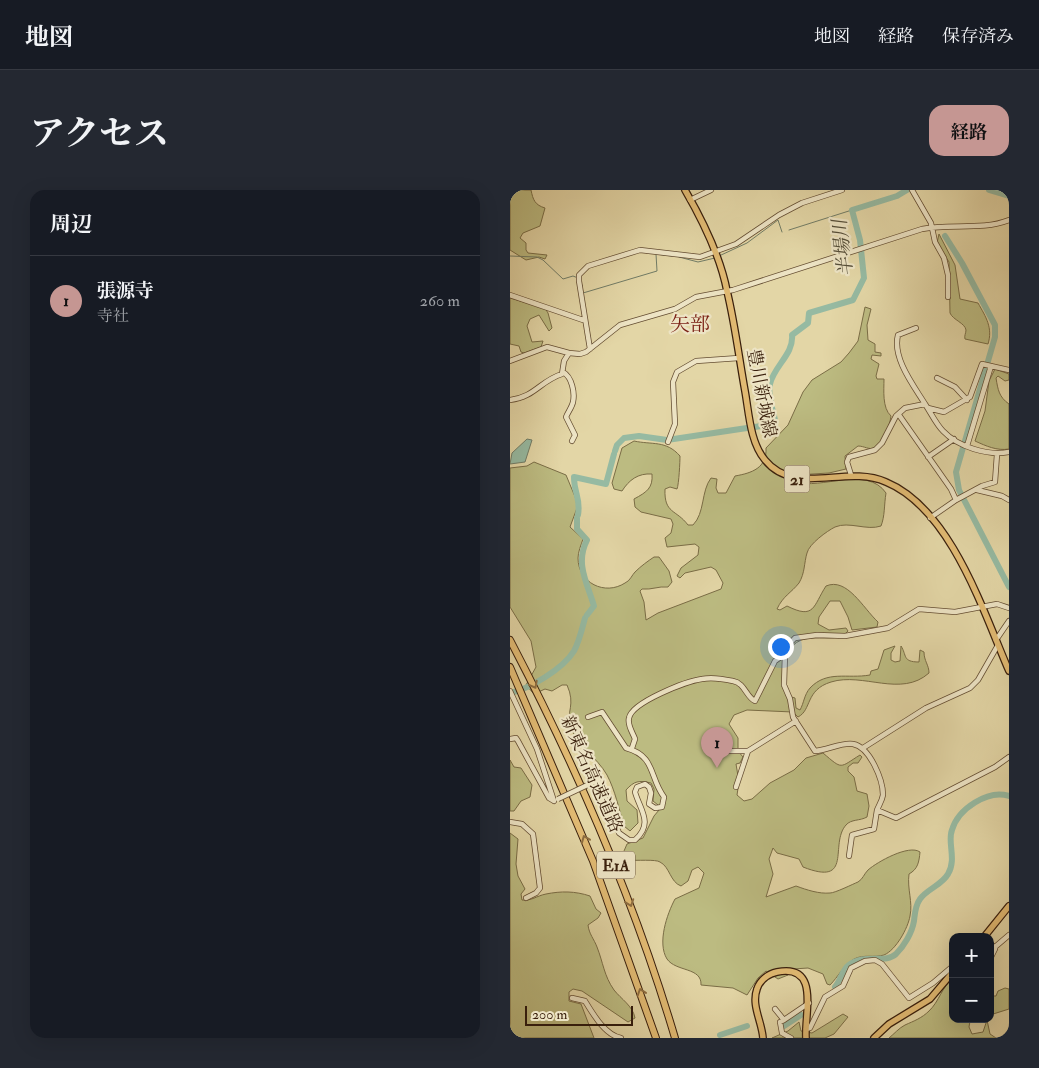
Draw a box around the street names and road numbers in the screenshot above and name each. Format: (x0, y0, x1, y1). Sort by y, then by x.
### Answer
street label: 豊川新城線 (742, 347, 781, 439)
road number: 21 (784, 466, 810, 492)
street label: 新東名高速道路 (555, 712, 628, 836)
road number: E1A (597, 852, 635, 878)

